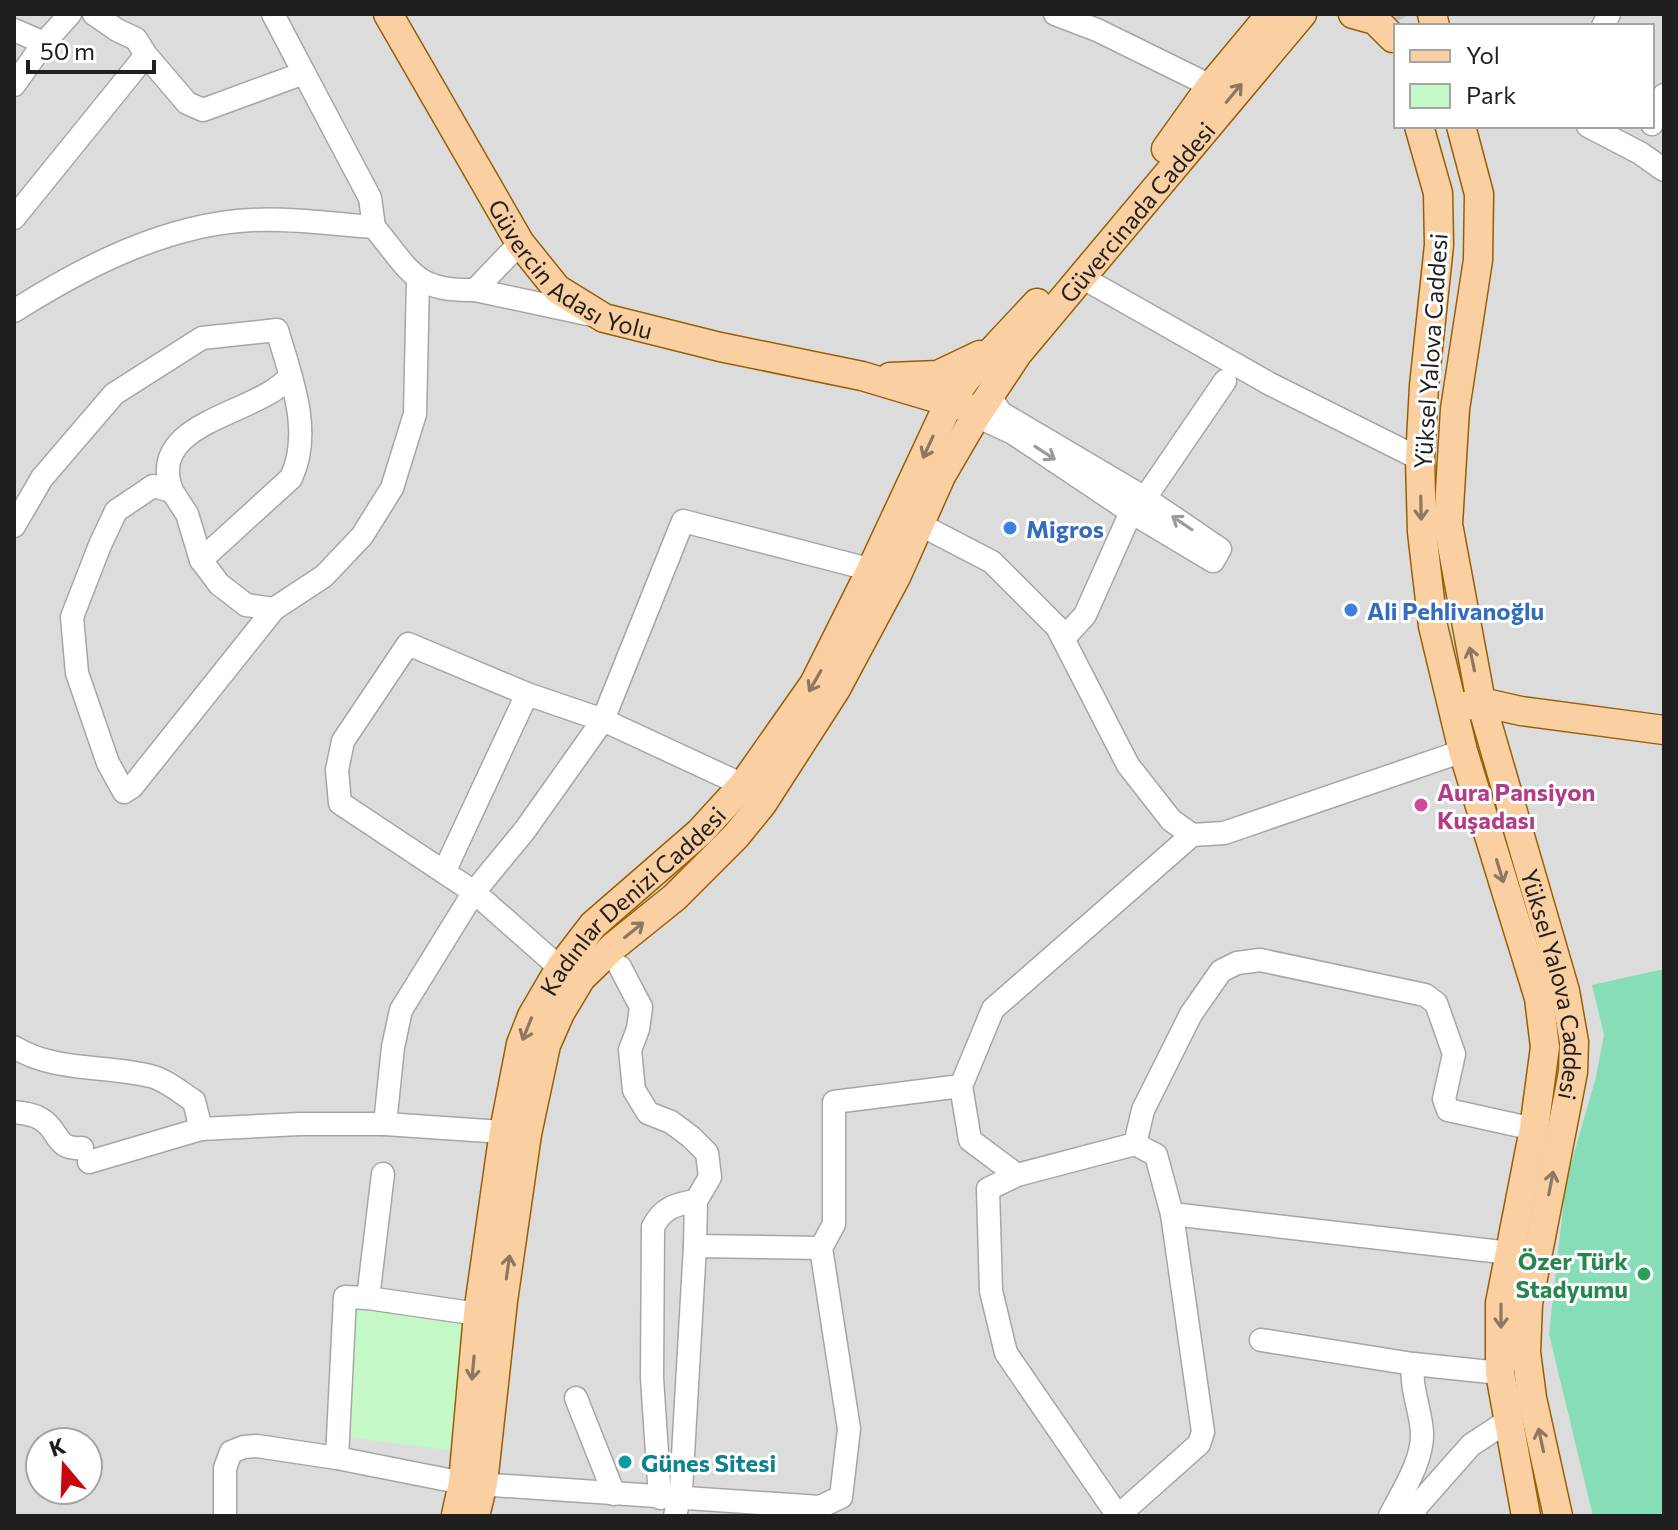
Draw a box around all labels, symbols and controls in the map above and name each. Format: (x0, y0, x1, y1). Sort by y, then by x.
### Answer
scale bar (28, 24, 154, 74)
legend (1394, 24, 1654, 128)
text: 50 m (40, 36, 95, 65)
text: Yol (1466, 40, 1500, 69)
text: Park (1466, 80, 1516, 109)
one-way arrow (1225, 83, 1243, 103)
street label: Güvercinada Caddesi (1052, 116, 1220, 308)
street label: Güvercin Adası Yolu (483, 194, 656, 344)
street label: Yüksel Yalova Caddesi (1407, 232, 1453, 470)
one-way arrow (920, 434, 935, 459)
one-way arrow (1033, 444, 1055, 461)
one-way arrow (1414, 494, 1429, 521)
place label: Migros (1026, 514, 1104, 543)
one-way arrow (1171, 515, 1194, 531)
marker: Migros (1001, 519, 1019, 537)
place label: Ali Pehlivanoğlu (1367, 596, 1544, 625)
marker: Ali Pehlivanoğlu (1342, 601, 1360, 619)
one-way arrow (1464, 647, 1479, 673)
one-way arrow (807, 668, 822, 692)
place label: Aura Pansiyon Kuşadası (1437, 777, 1595, 834)
marker: Aura Pansiyon Kuşadası (1412, 796, 1430, 814)
street label: Kadınlar Denizi Caddesi (533, 800, 731, 1000)
one-way arrow (1493, 857, 1508, 883)
street label: Yüksel Yalova Caddesi (1516, 865, 1588, 1102)
one-way arrow (623, 922, 644, 940)
one-way arrow (519, 1016, 533, 1041)
one-way arrow (1545, 1171, 1560, 1197)
place label: Özer Türk Stadyumu (1515, 1246, 1628, 1303)
one-way arrow (501, 1255, 516, 1280)
marker: Özer Türk Stadyumu (1635, 1265, 1653, 1283)
one-way arrow (1493, 1302, 1508, 1329)
one-way arrow (466, 1354, 481, 1381)
north arrow (24, 1426, 104, 1506)
one-way arrow (1533, 1427, 1548, 1453)
text: K (46, 1431, 69, 1462)
place label: Günes Sitesi (641, 1448, 776, 1477)
marker: Günes Sitesi (616, 1453, 634, 1471)

